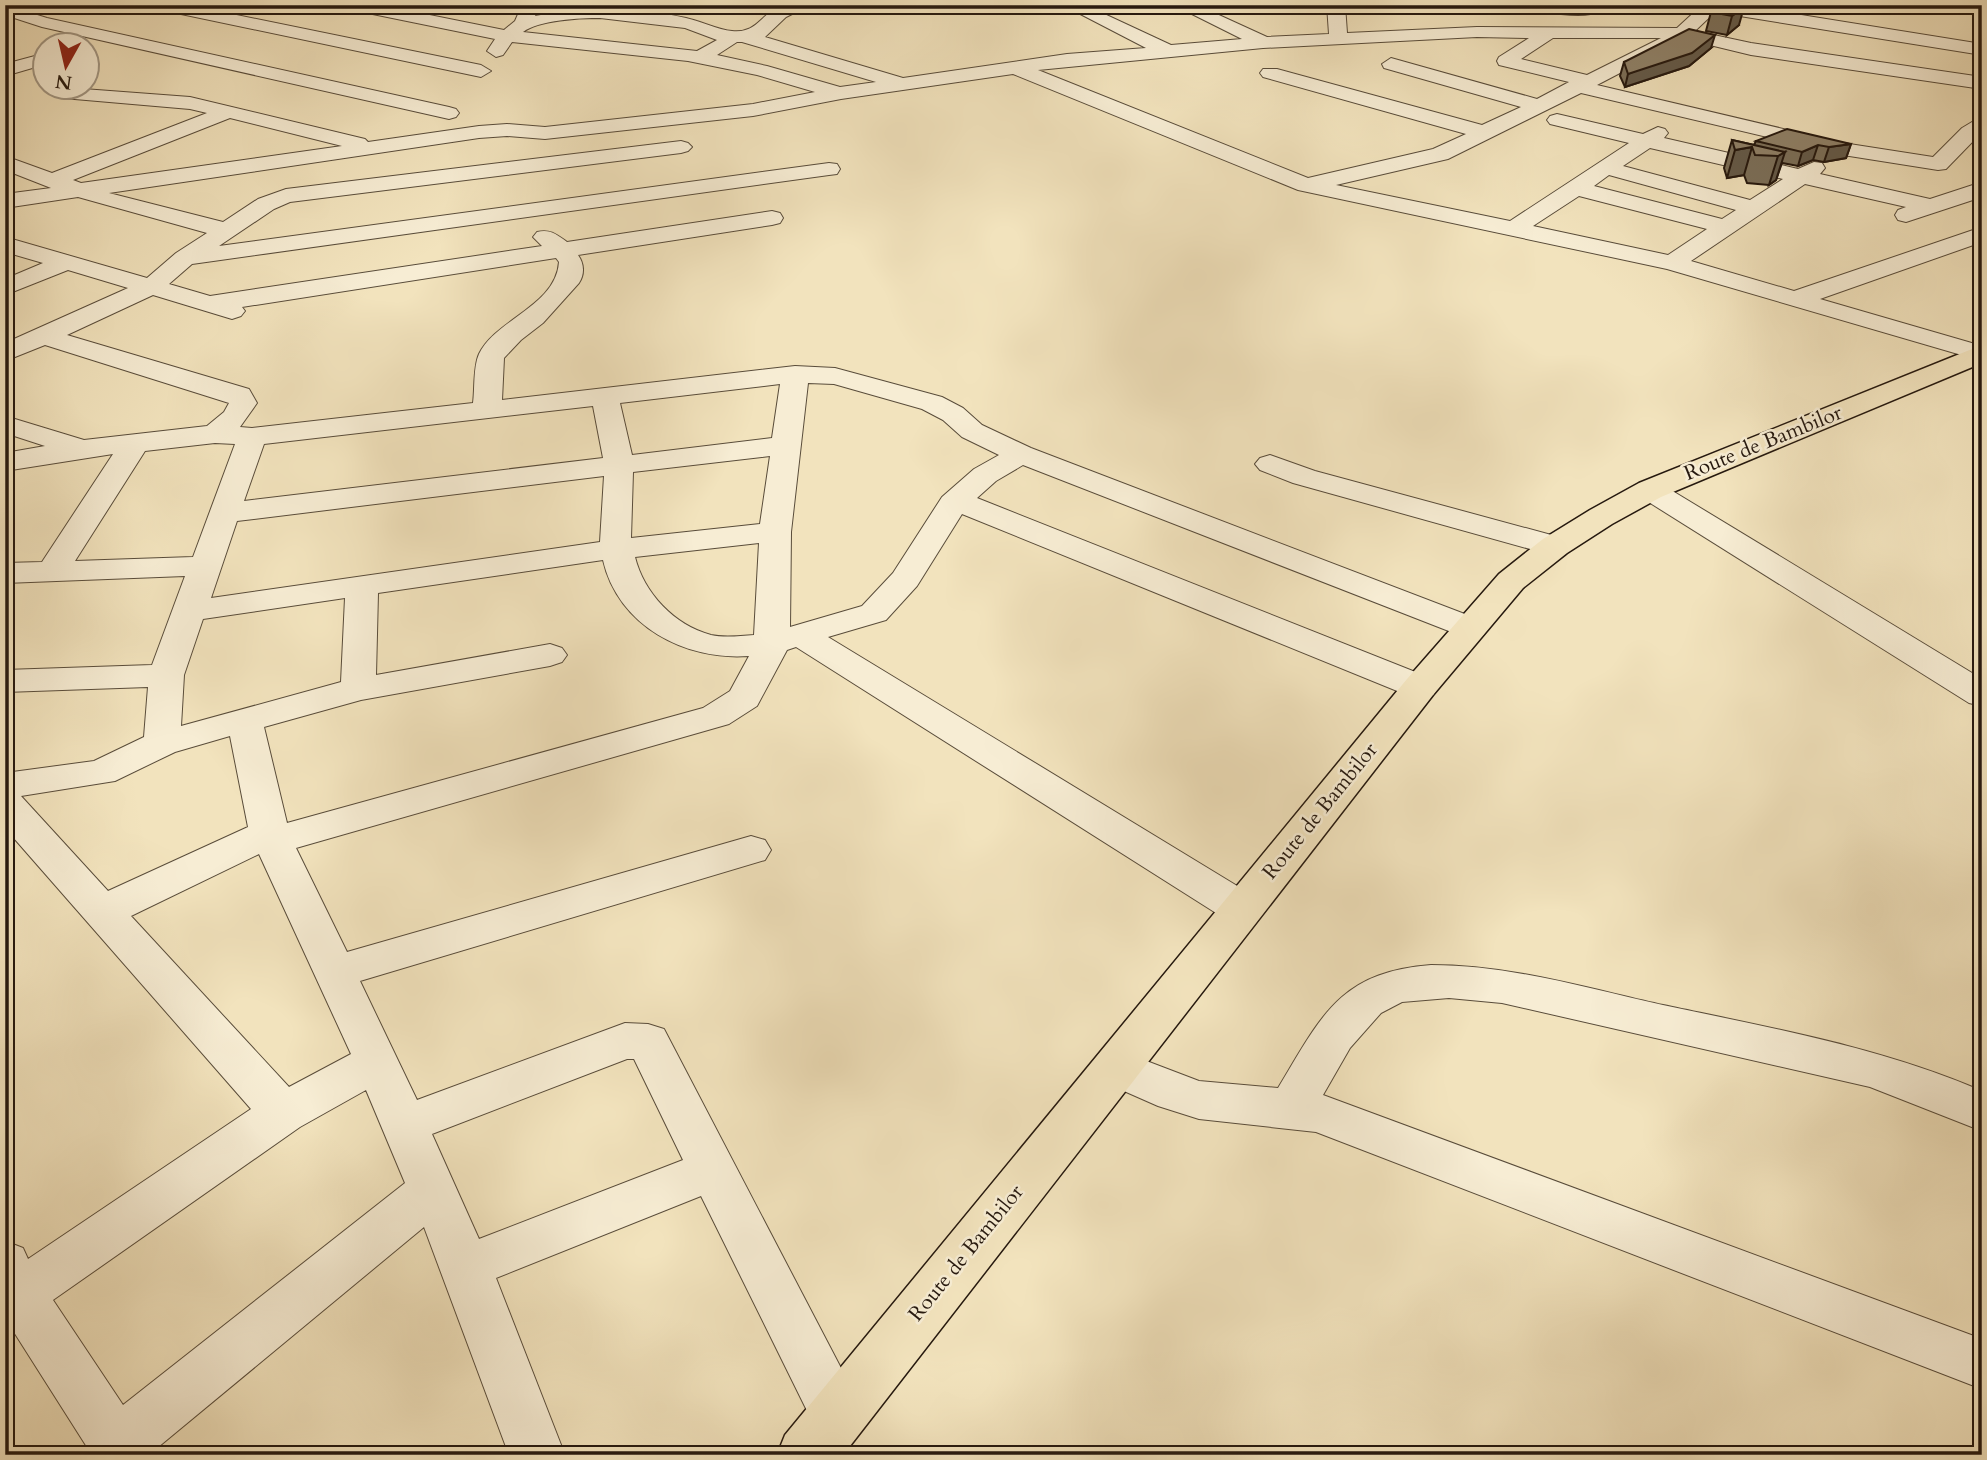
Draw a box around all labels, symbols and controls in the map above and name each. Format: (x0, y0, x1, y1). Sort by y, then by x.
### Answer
north arrow (32, 32, 102, 102)
text: N (53, 68, 74, 96)
street label: Route de Bambilor (1680, 398, 1847, 488)
street label: Route de Bambilor (1256, 736, 1384, 885)
street label: Route de Bambilor (902, 1178, 1030, 1327)

